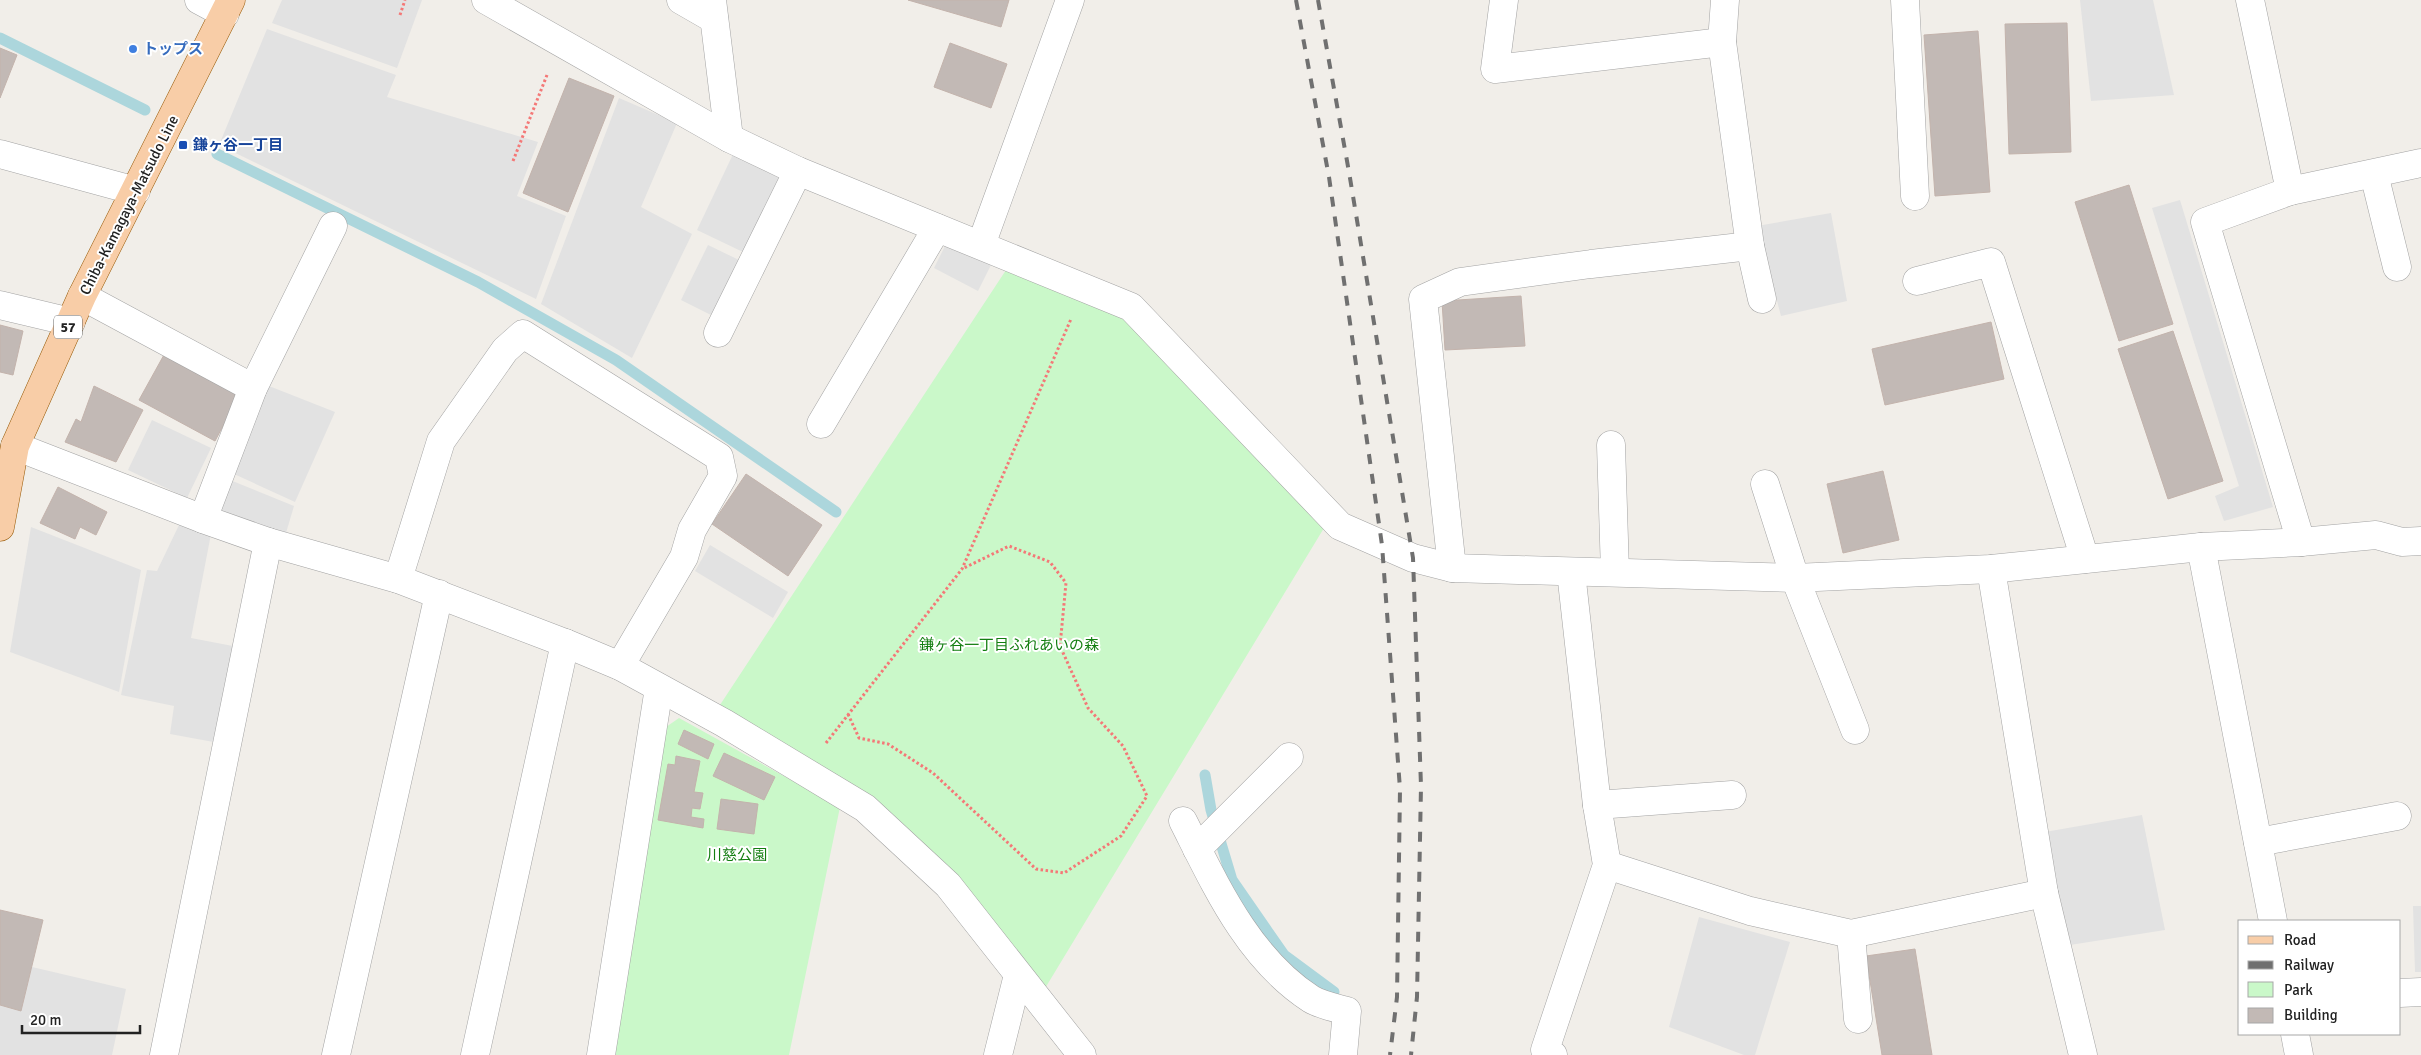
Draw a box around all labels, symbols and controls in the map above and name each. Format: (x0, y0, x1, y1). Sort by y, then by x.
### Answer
place label: トップス (143, 40, 203, 58)
marker: トップス (127, 43, 139, 55)
street label: Chiba-Kamagaya-Matsudo Line (76, 112, 182, 298)
place label: 鎌ヶ谷一丁目 (192, 136, 283, 154)
marker: 鎌ヶ谷一丁目 (177, 139, 189, 151)
road number: 57 (54, 316, 82, 338)
park label: 鎌ヶ谷一丁目ふれあいの森 (919, 636, 1099, 654)
park label: 川慈公園 (707, 846, 767, 864)
legend (2238, 920, 2401, 1035)
text: Road (2284, 931, 2316, 949)
text: Railway (2284, 956, 2334, 974)
text: Park (2284, 981, 2313, 999)
scale bar (22, 1002, 140, 1034)
text: Building (2284, 1006, 2338, 1024)
text: 20 m (30, 1011, 61, 1029)

